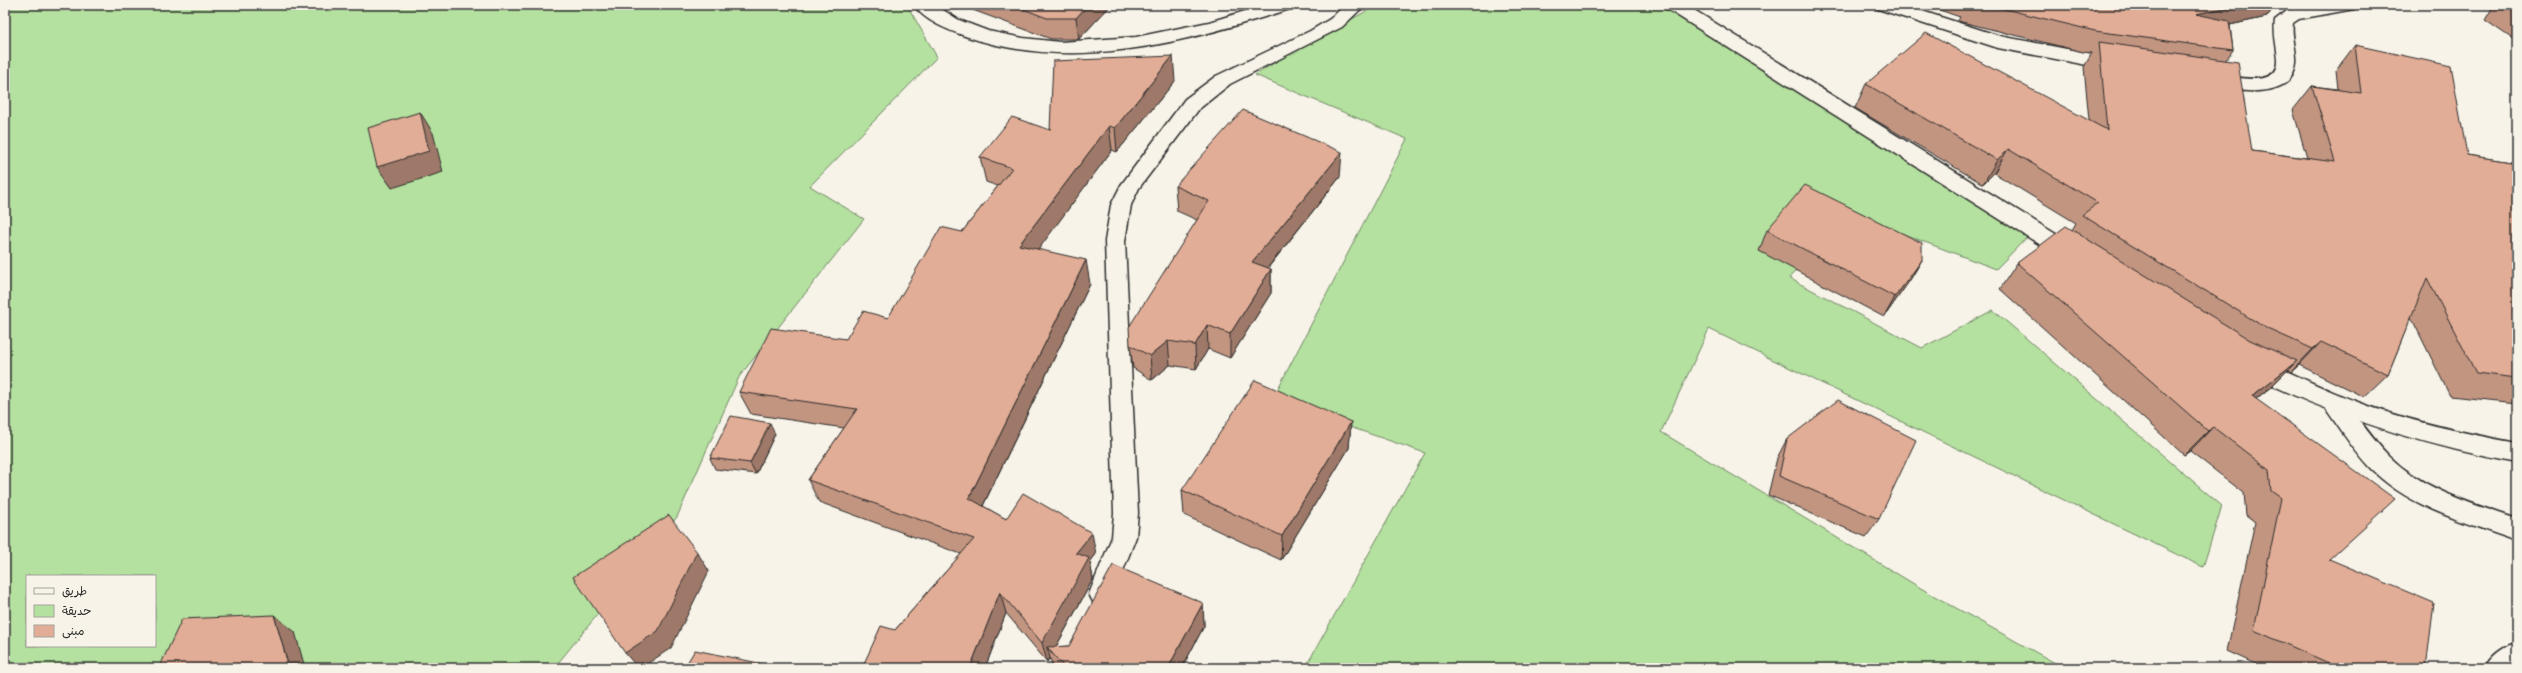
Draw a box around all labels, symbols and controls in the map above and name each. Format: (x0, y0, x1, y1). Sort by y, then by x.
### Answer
legend (26, 575, 156, 647)
text: طريق (62, 580, 87, 602)
text: حديقة (62, 600, 91, 622)
text: مبنى (62, 620, 85, 642)

